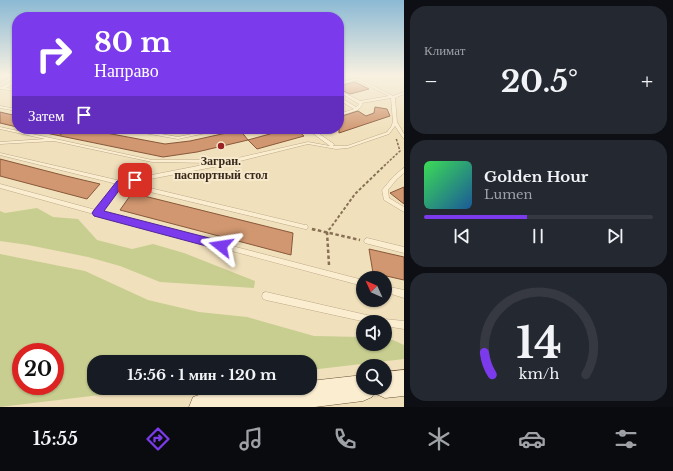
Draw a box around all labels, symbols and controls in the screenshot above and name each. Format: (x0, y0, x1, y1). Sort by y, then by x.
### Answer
text: 80 m (94, 25, 171, 60)
icon: right (28, 28, 80, 80)
text: Климат (424, 42, 465, 59)
text: Направо (94, 60, 159, 82)
text: 20.5° (501, 63, 578, 100)
text: − (424, 68, 438, 95)
text: + (641, 68, 653, 95)
icon: arrive (73, 104, 95, 126)
text: Затем (28, 106, 65, 125)
marker: Загран. паспортный стол (216, 141, 226, 151)
place label: Загран. паспортный стол (174, 153, 268, 182)
pin (118, 163, 152, 197)
text: Golden Hour (484, 167, 588, 186)
icon: arrive (124, 169, 146, 191)
text: Lumen (484, 186, 533, 203)
position arrow (200, 225, 242, 267)
icon: previous (451, 225, 473, 247)
icon: pause (527, 225, 549, 247)
icon: next (604, 225, 626, 247)
north arrow (356, 271, 392, 307)
map controls (356, 271, 392, 395)
button: sound (356, 315, 392, 351)
text: 14 (516, 318, 561, 369)
speed limit sign: 20 (12, 343, 64, 395)
button: search (356, 359, 392, 395)
text: 15:56 · 1 мин · 120 m (127, 365, 277, 384)
text: km/h (518, 365, 559, 383)
icon: directions (144, 425, 172, 453)
icon: music (237, 425, 265, 453)
icon: phone (331, 425, 359, 453)
icon: climate (425, 425, 453, 453)
icon: car (518, 425, 546, 453)
icon: filters (612, 425, 640, 453)
text: 15:55 (33, 428, 78, 450)

